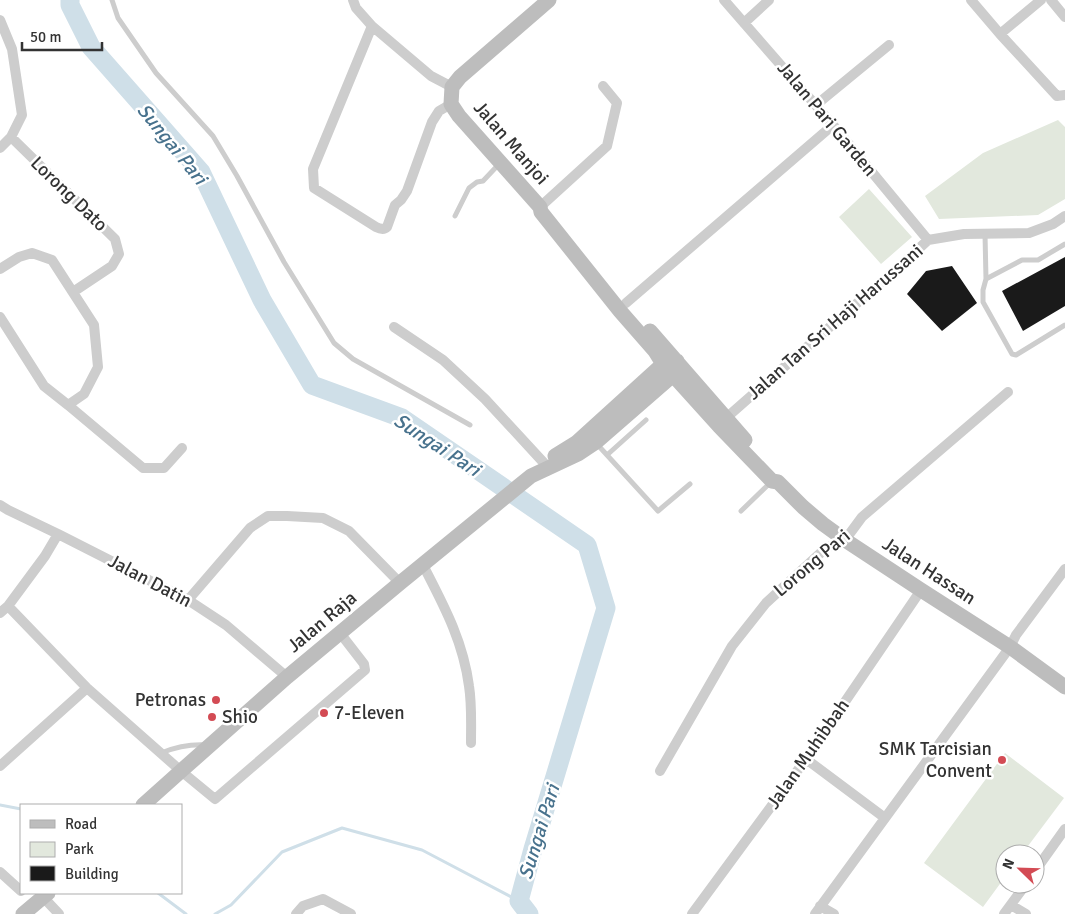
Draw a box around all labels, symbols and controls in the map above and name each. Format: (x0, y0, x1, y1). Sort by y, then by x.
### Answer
scale bar (22, 20, 102, 52)
text: 50 m (30, 28, 61, 46)
street label: Jalan Pari Garden (772, 57, 882, 181)
street label: Jalan Manjoi (468, 96, 554, 190)
water label: Sungai Pari (132, 98, 213, 191)
street label: Lorong Dato (25, 151, 113, 237)
street label: Jalan Tan Sri Haji Harussani (742, 239, 928, 405)
water label: Sungai Pari (389, 408, 486, 483)
street label: Lorong Pari (769, 524, 855, 602)
street label: Jalan Hassan (878, 532, 980, 610)
street label: Jalan Datin (104, 549, 196, 613)
street label: Jalan Raja (282, 586, 362, 658)
place label: Petronas (135, 688, 206, 712)
marker: Petronas (210, 694, 222, 706)
street label: Jalan Muhibbah (761, 694, 855, 814)
place label: 7-Eleven (334, 701, 405, 725)
place label: Shio (222, 705, 258, 729)
marker: 7-Eleven (318, 707, 330, 719)
marker: Shio (206, 711, 218, 723)
place label: SMK Tarcisian Convent (879, 737, 992, 783)
marker: SMK Tarcisian Convent (996, 754, 1008, 766)
water label: Sungai Pari (513, 780, 566, 882)
legend (20, 804, 182, 894)
text: Road (65, 815, 97, 833)
text: Park (65, 840, 94, 858)
north arrow (995, 844, 1045, 894)
text: N (999, 856, 1018, 872)
text: Building (65, 865, 119, 883)

